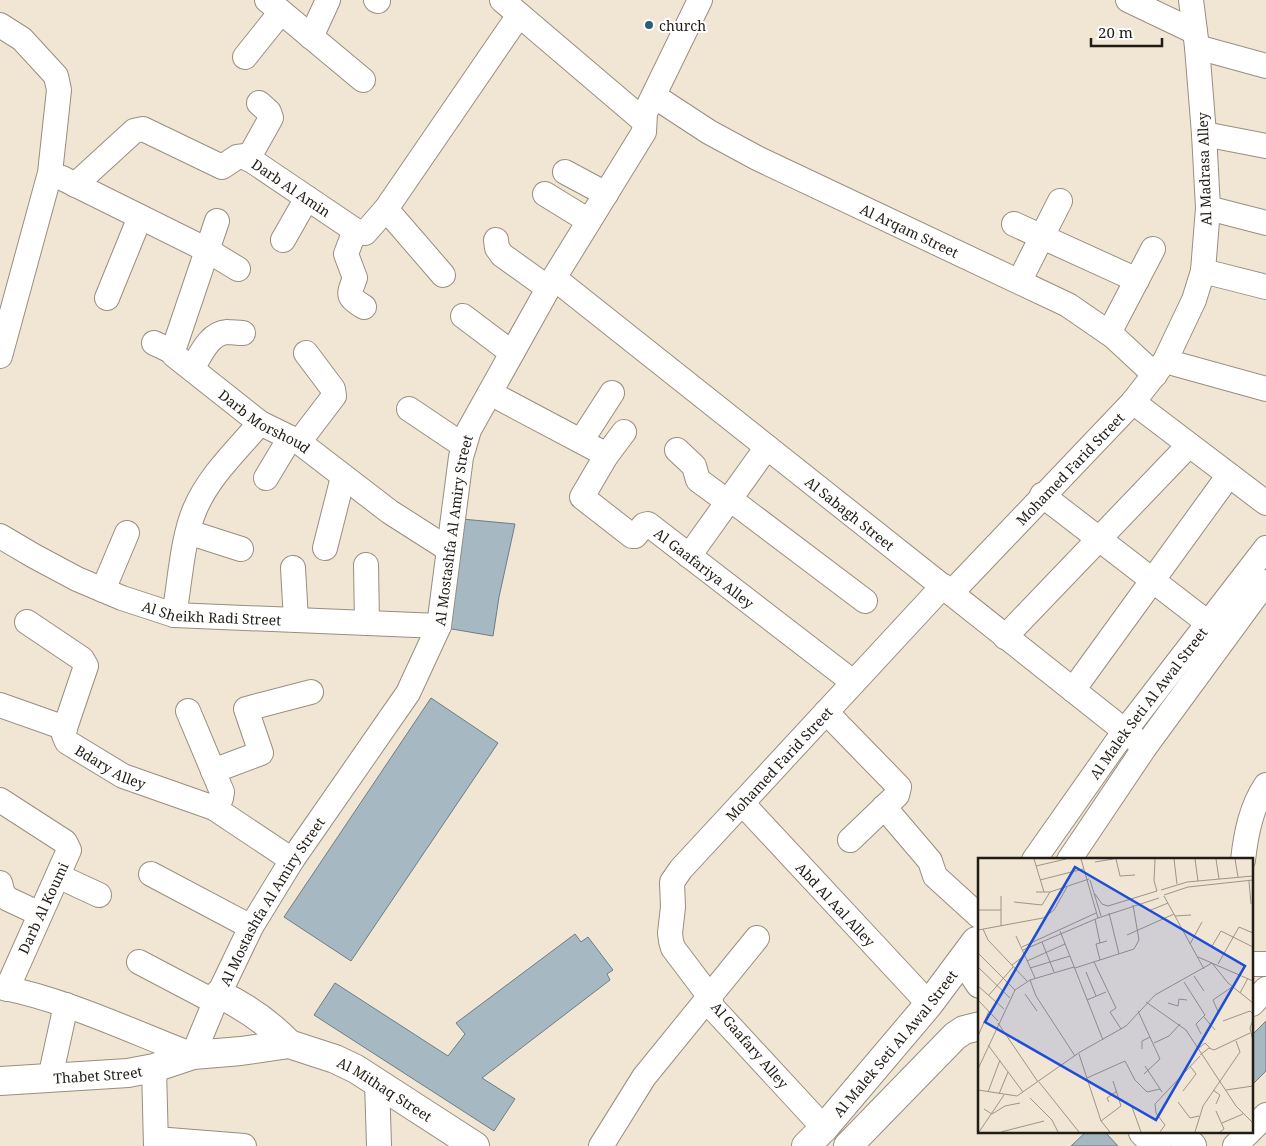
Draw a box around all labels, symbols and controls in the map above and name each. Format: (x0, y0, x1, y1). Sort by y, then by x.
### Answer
scale bar (1091, 15, 1162, 47)
place label: church (659, 16, 706, 35)
marker: church (643, 19, 655, 31)
text: 20 m (1098, 22, 1133, 42)
street label: Al Madrasa Alley (1193, 112, 1215, 226)
street label: Darb Al Amin (248, 154, 335, 221)
street label: Al Arqam Street (857, 199, 962, 262)
street label: Darb Morshoud (215, 385, 315, 457)
street label: Mohamed Farid Street (1011, 408, 1128, 529)
street label: Al Mostashfa Al Amiry Street (430, 432, 477, 627)
street label: Al Sabagh Street (801, 472, 899, 554)
street label: Al Gaafariya Alley (651, 523, 758, 612)
street label: Al Sheikh Radi Street (140, 596, 282, 629)
street label: Al Malek Seti Al Awal Street (1085, 623, 1211, 782)
street label: Mohamed Farid Street (721, 702, 836, 825)
street label: Bdary Alley (72, 740, 149, 793)
street label: Al Mostashfa Al Amiry Street (215, 813, 329, 989)
street label: Abd Al Aal Alley (792, 858, 880, 950)
inset map (978, 858, 1254, 1134)
street label: Darb Al Koumi (13, 859, 73, 957)
street label: Al Malek Seti Al Awal Street (828, 966, 961, 1120)
street label: Al Gaafary Alley (707, 998, 793, 1092)
street label: Al Mithaq Street (334, 1052, 436, 1125)
street label: Thabet Street (53, 1061, 144, 1087)

